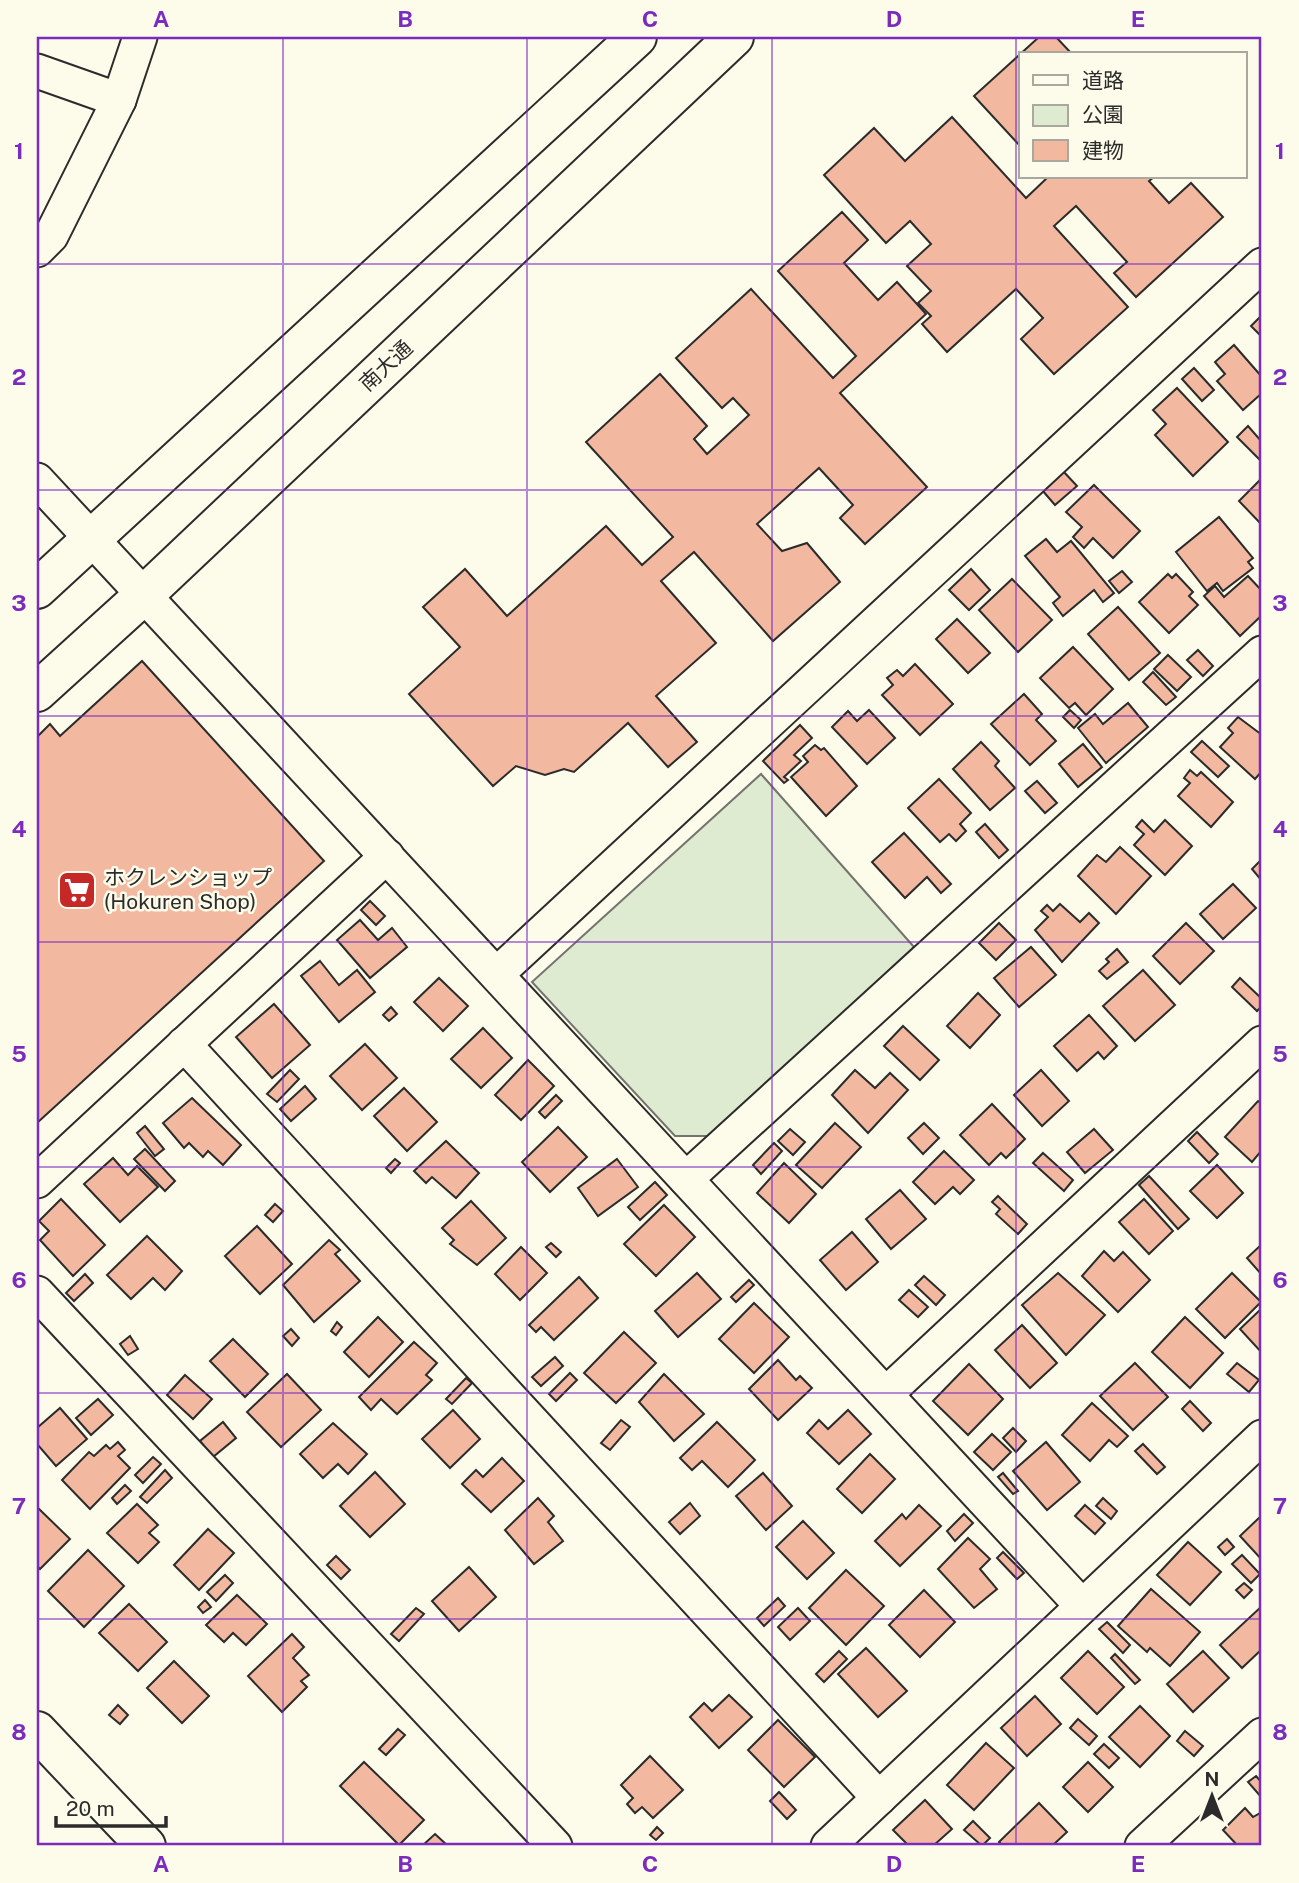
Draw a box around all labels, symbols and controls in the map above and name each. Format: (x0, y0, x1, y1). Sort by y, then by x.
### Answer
text: A (153, 5, 170, 32)
text: B (397, 5, 413, 32)
text: C (642, 5, 658, 32)
text: D (886, 5, 902, 32)
text: E (1131, 5, 1145, 32)
legend (1019, 52, 1246, 178)
text: 道路 (1082, 68, 1124, 93)
text: 公園 (1082, 102, 1124, 127)
text: 1 (14, 137, 24, 164)
text: 1 (1275, 137, 1285, 164)
text: 建物 (1082, 138, 1124, 163)
street label: 南大通 (354, 335, 417, 396)
text: 2 (12, 363, 26, 390)
text: 2 (1273, 363, 1287, 390)
text: 3 (11, 589, 27, 616)
text: 3 (1272, 589, 1288, 616)
text: 4 (11, 815, 27, 842)
text: 4 (1272, 815, 1288, 842)
place label: ホクレンショップ (Hokuren Shop) (104, 865, 272, 914)
supermarket icon: ホクレンショップ (Hokuren Shop) (56, 869, 98, 911)
text: 5 (11, 1040, 27, 1067)
text: 5 (1272, 1040, 1288, 1067)
text: 6 (11, 1266, 27, 1293)
text: 6 (1272, 1266, 1288, 1293)
text: 7 (12, 1492, 26, 1519)
text: 7 (1273, 1492, 1287, 1519)
text: 8 (11, 1718, 27, 1745)
text: 8 (1272, 1718, 1288, 1745)
north arrow (1176, 1760, 1246, 1830)
text: N (1205, 1768, 1219, 1790)
scale bar (56, 1785, 166, 1829)
text: 20 m (66, 1796, 115, 1821)
text: A (153, 1850, 170, 1877)
text: B (397, 1850, 413, 1877)
text: C (642, 1850, 658, 1877)
text: D (886, 1850, 902, 1877)
text: E (1131, 1850, 1145, 1877)

